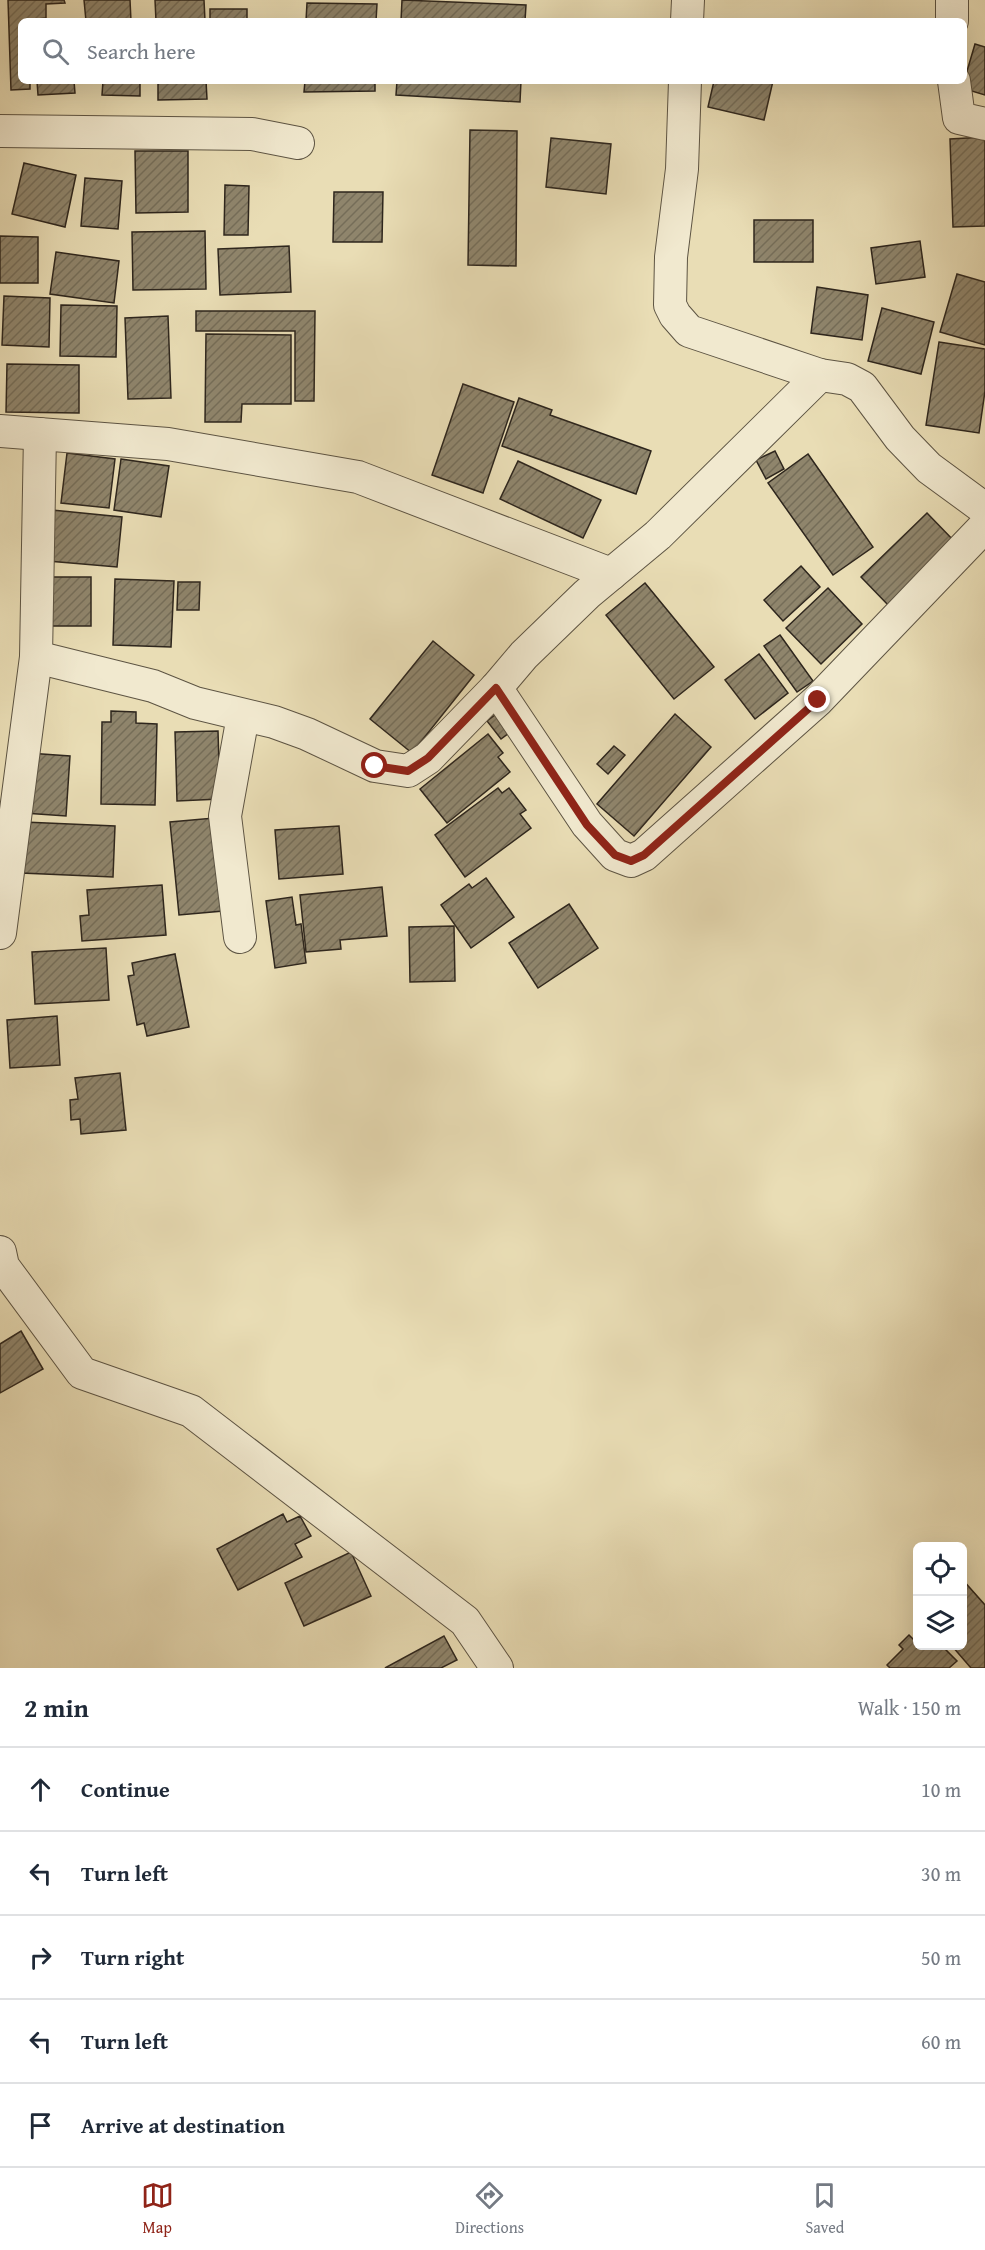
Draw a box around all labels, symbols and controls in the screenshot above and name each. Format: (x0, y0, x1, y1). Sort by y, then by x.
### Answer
search box (18, 18, 967, 84)
icon: search (39, 35, 72, 68)
text: Search here (87, 35, 196, 67)
route end (804, 686, 830, 712)
route start (361, 752, 387, 778)
map controls (913, 1542, 967, 1650)
button: locate (913, 1542, 967, 1596)
button: layers (913, 1596, 967, 1650)
text: 2 min (24, 1688, 89, 1727)
text: Walk · 150 m (858, 1693, 961, 1722)
icon: ahead (24, 1773, 57, 1806)
text: Continue (81, 1773, 170, 1805)
text: 10 m (921, 1775, 961, 1804)
icon: left (24, 1857, 57, 1890)
text: Turn left (81, 1857, 168, 1889)
text: 30 m (921, 1859, 961, 1888)
icon: right (24, 1941, 57, 1974)
text: Turn right (81, 1941, 184, 1973)
text: 50 m (921, 1943, 961, 1972)
icon: left (24, 2025, 57, 2058)
text: Turn left (81, 2025, 168, 2057)
text: 60 m (921, 2027, 961, 2056)
icon: arrive (24, 2109, 57, 2142)
text: Arrive at destination (81, 2109, 285, 2141)
tab: Map (141, 2179, 174, 2239)
tab: Directions (455, 2179, 524, 2239)
tab: Saved (805, 2179, 844, 2239)

